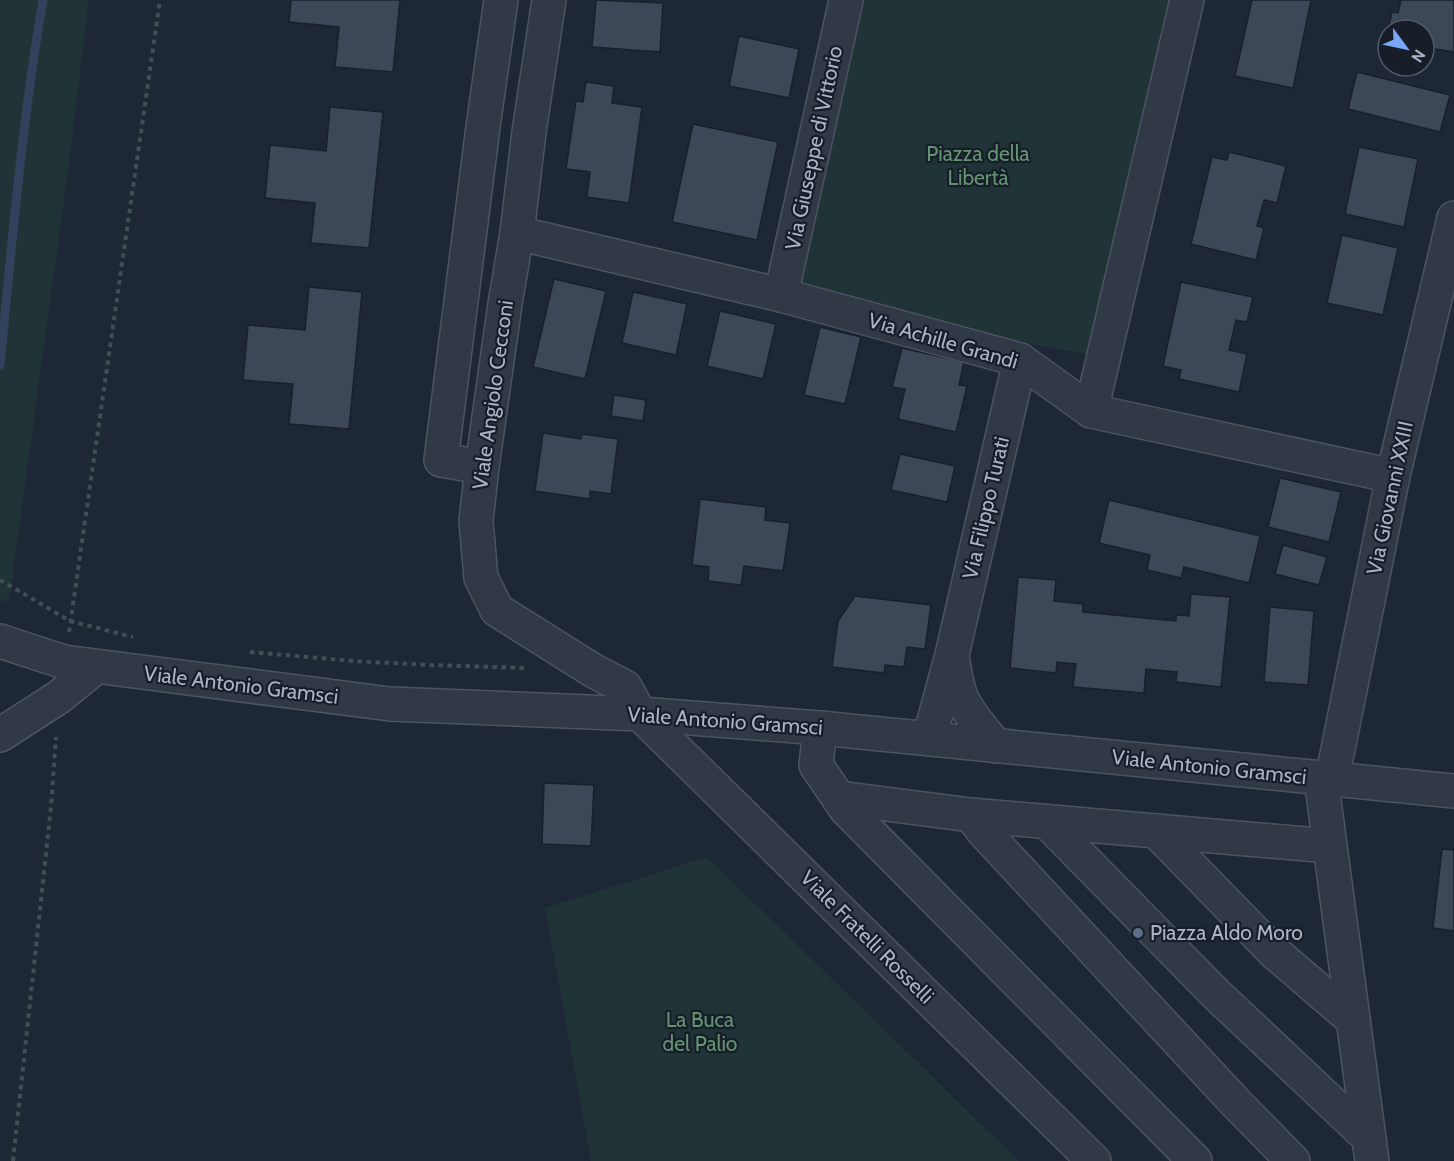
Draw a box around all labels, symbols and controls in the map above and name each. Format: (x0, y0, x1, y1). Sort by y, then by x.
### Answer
north arrow (1376, 18, 1436, 78)
street label: Via Giuseppe di Vittorio (780, 44, 847, 252)
text: N (1407, 46, 1429, 66)
park label: Piazza della Libertà (926, 141, 1030, 190)
street label: Viale Angiolo Cecconi (467, 299, 518, 491)
street label: Via Achille Grandi (865, 307, 1021, 374)
street label: Via Giovanni XXIII (1361, 419, 1418, 577)
street label: Via Filippo Turati (957, 434, 1014, 582)
street label: Viale Antonio Gramsci (142, 660, 340, 709)
street label: Viale Antonio Gramsci (627, 701, 824, 740)
street label: Viale Antonio Gramsci (1110, 744, 1308, 789)
street label: Viale Fratelli Rosselli (796, 865, 939, 1008)
place label: Piazza Aldo Moro (1150, 920, 1303, 945)
marker: Piazza Aldo Moro (1131, 926, 1145, 940)
park label: La Buca del Palio (663, 1007, 737, 1056)

